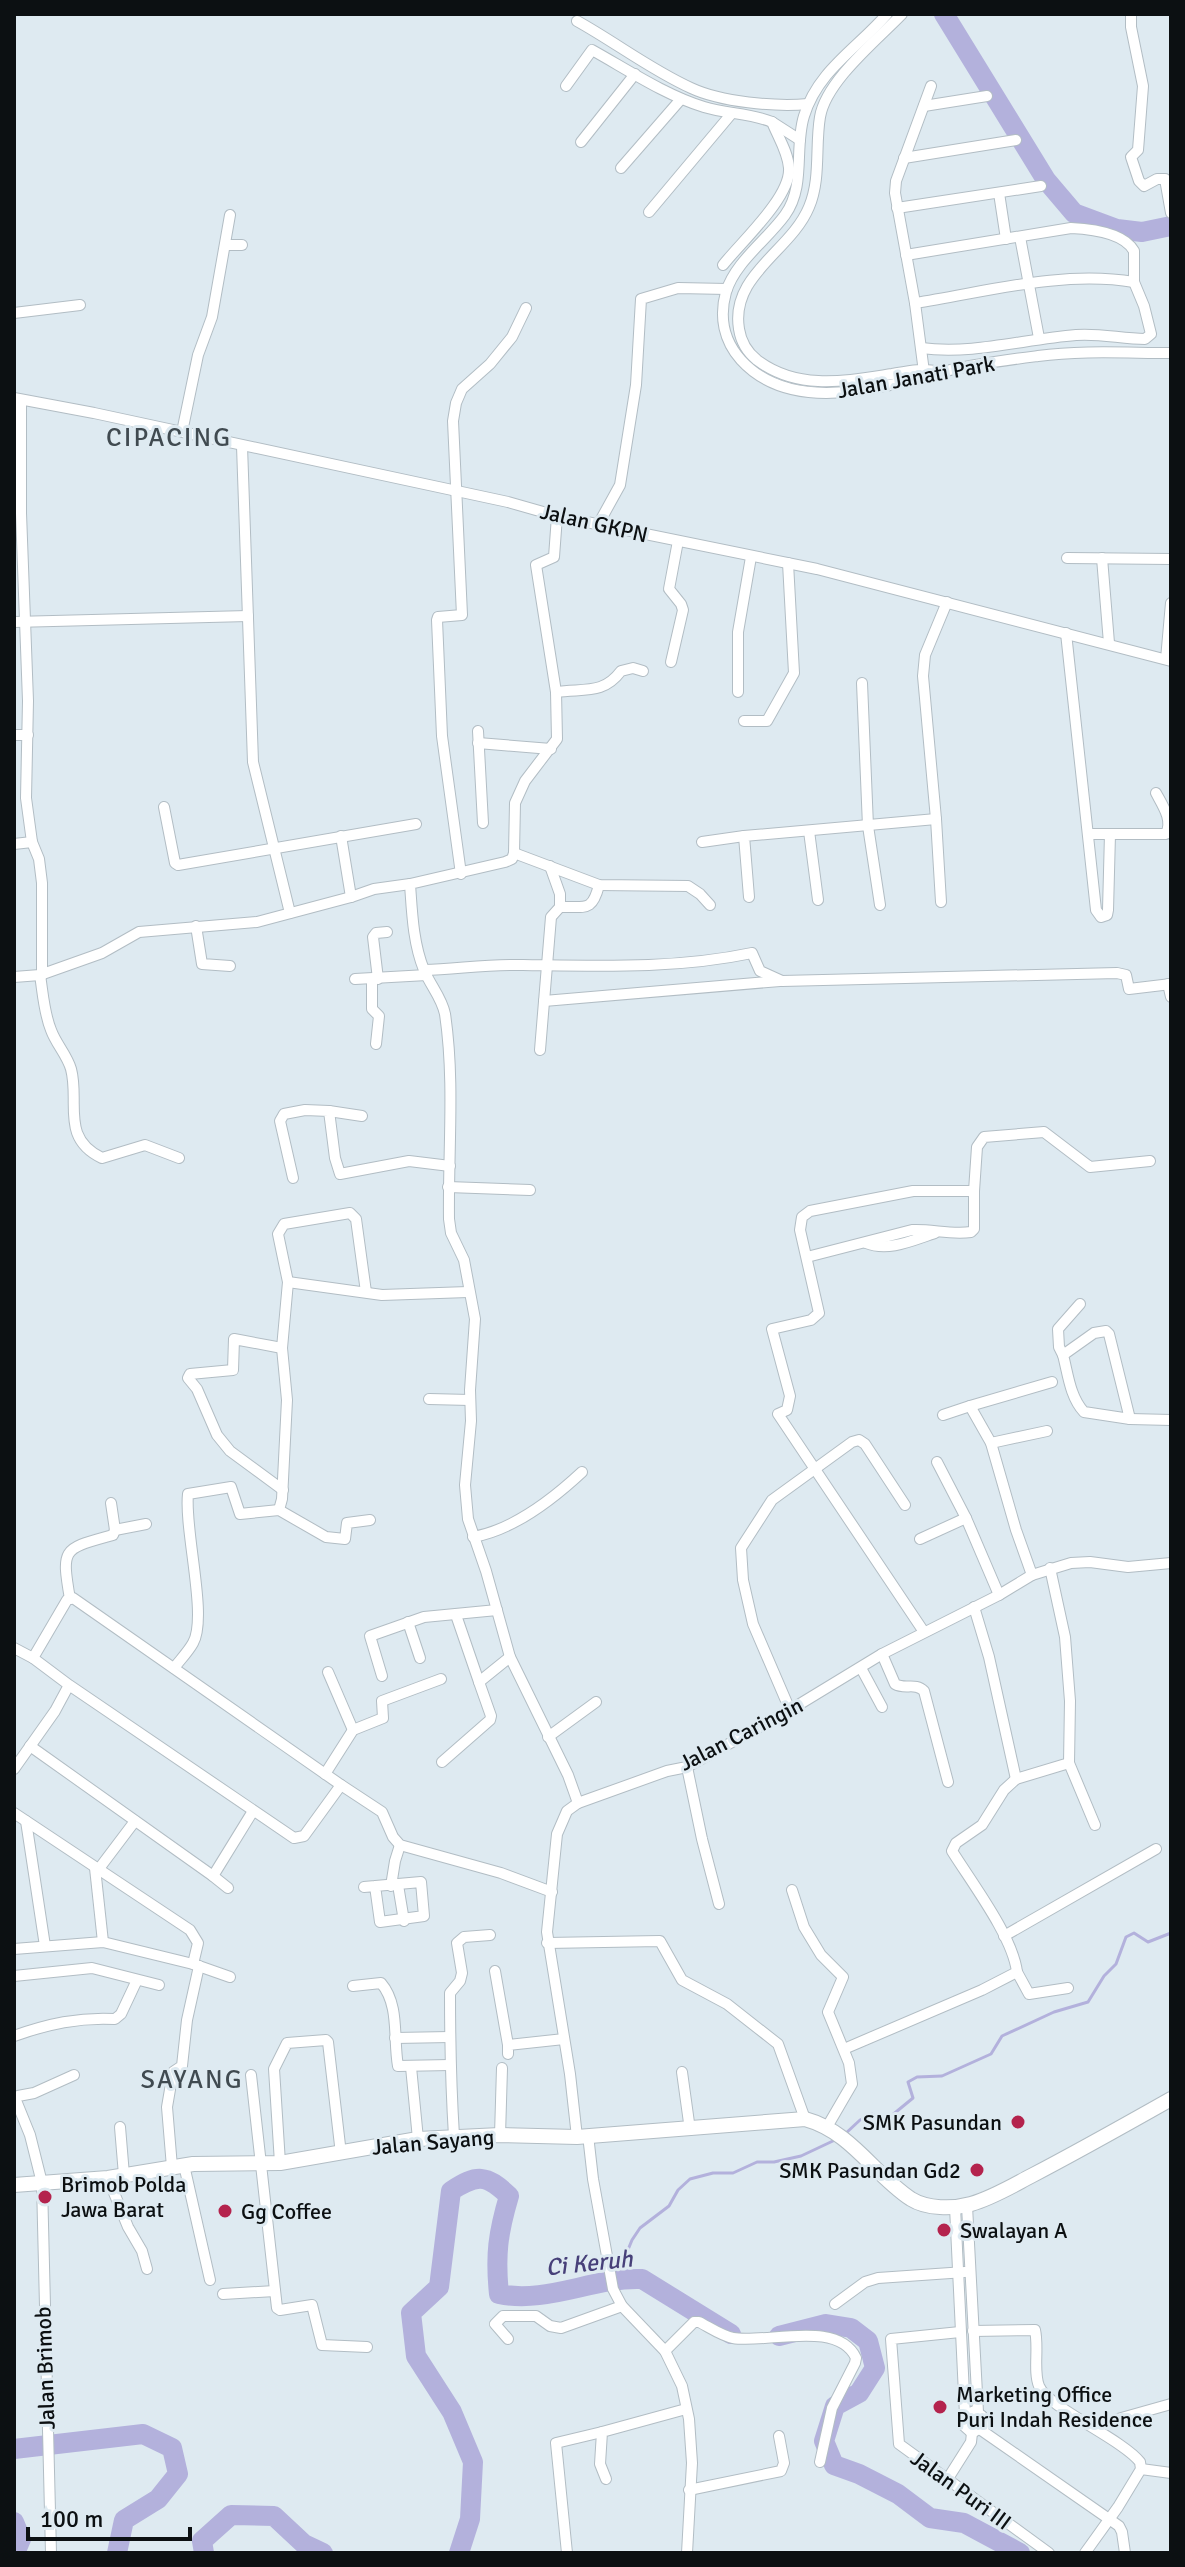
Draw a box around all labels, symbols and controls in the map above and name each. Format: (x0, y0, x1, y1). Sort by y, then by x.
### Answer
street label: Jalan Janati Park (835, 350, 997, 404)
district label: CIPACING (106, 422, 232, 454)
street label: Jalan GKPN (538, 498, 650, 548)
street label: Jalan Caringin (675, 1691, 807, 1777)
district label: SAYANG (140, 2064, 244, 2096)
place label: SMK Pasundan (863, 2109, 1002, 2136)
marker: SMK Pasundan (1009, 2113, 1027, 2131)
street label: Jalan Sayang (371, 2123, 495, 2161)
place label: SMK Pasundan Gd2 (779, 2157, 961, 2184)
marker: SMK Pasundan Gd2 (968, 2161, 986, 2179)
place label: Brimob Polda Jawa Barat (61, 2171, 186, 2223)
marker: Brimob Polda Jawa Barat (36, 2188, 54, 2206)
place label: Gg Coffee (241, 2198, 332, 2225)
marker: Gg Coffee (216, 2202, 234, 2220)
place label: Swalayan A (960, 2217, 1068, 2244)
marker: Swalayan A (935, 2221, 953, 2239)
water label: Ci Keruh (544, 2243, 635, 2282)
street label: Jalan Brimob (29, 2306, 61, 2430)
place label: Marketing Office Puri Indah Residence (956, 2381, 1153, 2433)
marker: Marketing Office Puri Indah Residence (931, 2398, 949, 2416)
street label: Jalan Puri III (905, 2444, 1017, 2536)
scale bar (28, 2491, 190, 2541)
text: 100 m (40, 2504, 103, 2534)

